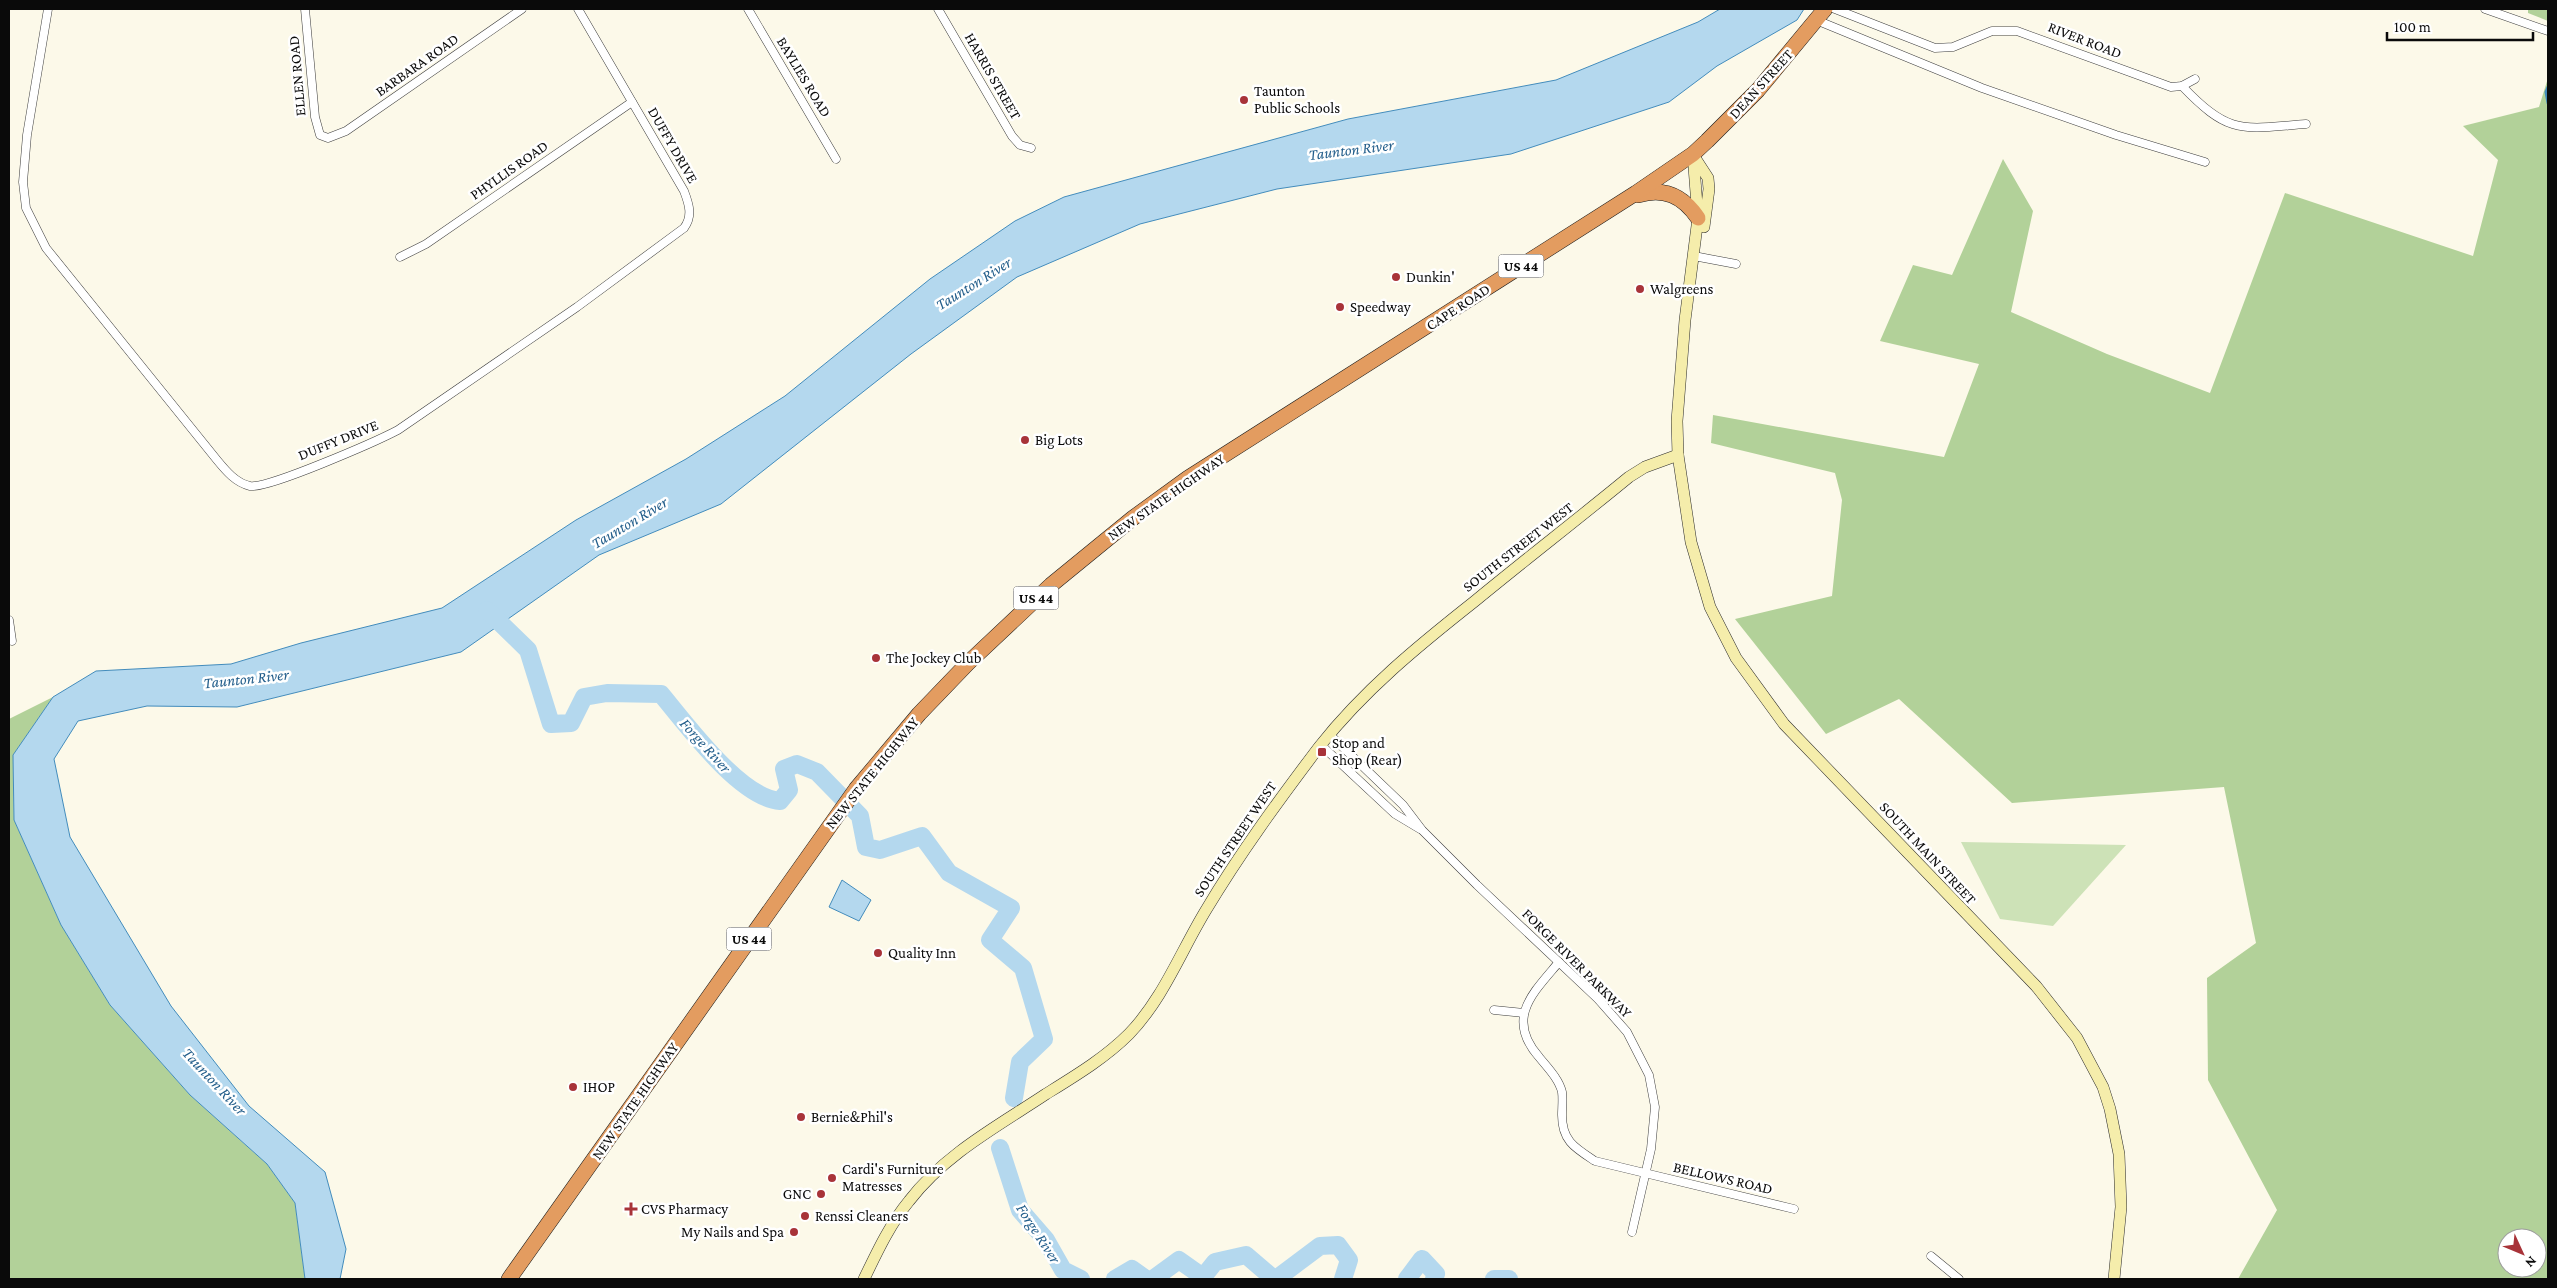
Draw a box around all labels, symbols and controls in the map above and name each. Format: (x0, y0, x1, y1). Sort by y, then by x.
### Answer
scale bar (2387, 10, 2533, 42)
street label: RIVER ROAD (2046, 19, 2124, 61)
text: 100 m (2394, 19, 2431, 35)
street label: BARBARA ROAD (372, 30, 462, 100)
street label: HARRIS STREET (962, 30, 1024, 122)
street label: BAYLIES ROAD (774, 34, 834, 120)
street label: ELLEN ROAD (286, 35, 308, 117)
street label: DEAN STREET (1726, 46, 1796, 122)
place label: Taunton Public Schools (1254, 83, 1340, 116)
marker: Taunton Public Schools (1238, 94, 1250, 106)
street label: DUFFY DRIVE (645, 104, 701, 186)
water label: Taunton River (1308, 136, 1395, 163)
street label: PHYLLIS ROAD (467, 137, 551, 203)
water label: Taunton River (932, 253, 1014, 313)
road number: US 44 (1498, 255, 1544, 278)
place label: Dunkin' (1406, 269, 1455, 285)
marker: Dunkin' (1390, 271, 1402, 283)
street label: CAPE ROAD (1423, 281, 1493, 333)
place label: Walgreens (1650, 281, 1713, 298)
marker: Walgreens (1634, 283, 1646, 295)
place label: Speedway (1350, 299, 1411, 316)
marker: Speedway (1334, 301, 1346, 313)
street label: DUFFY DRIVE (296, 417, 380, 463)
place label: Big Lots (1035, 432, 1083, 449)
marker: Big Lots (1019, 434, 1031, 446)
street label: NEW STATE HIGHWAY (1105, 451, 1228, 543)
water label: Taunton River (588, 493, 671, 552)
street label: SOUTH STREET WEST (1460, 499, 1576, 595)
road number: US 44 (1014, 586, 1058, 610)
place label: The Jockey Club (886, 650, 982, 667)
marker: The Jockey Club (870, 652, 882, 664)
water label: Taunton River (203, 666, 290, 691)
street label: NEW STATE HIGHWAY (822, 714, 922, 832)
water label: Forge River (676, 715, 735, 777)
place label: Stop and Shop (Rear) (1332, 735, 1403, 769)
marker: Stop and Shop (Rear) (1316, 746, 1328, 758)
street label: SOUTH STREET WEST (1191, 778, 1279, 900)
street label: SOUTH MAIN STREET (1877, 799, 1979, 907)
street label: FORGE RIVER PARKWAY (1519, 905, 1635, 1021)
road number: US 44 (726, 928, 772, 951)
place label: Quality Inn (888, 945, 956, 962)
marker: Quality Inn (872, 947, 884, 959)
street label: NEW STATE HIGHWAY (589, 1039, 681, 1162)
water label: Taunton River (179, 1044, 250, 1119)
place label: IHOP (583, 1079, 615, 1095)
marker: IHOP (567, 1081, 579, 1093)
place label: Bernie&Phil's (811, 1109, 893, 1125)
marker: Bernie&Phil's (795, 1111, 807, 1123)
street label: BELLOWS ROAD (1672, 1159, 1774, 1197)
place label: Cardi's Furniture Matresses (842, 1161, 944, 1194)
marker: Cardi's Furniture Matresses (826, 1172, 838, 1184)
place label: GNC (783, 1186, 811, 1202)
marker: GNC (815, 1188, 827, 1200)
water label: Forge River (1012, 1200, 1064, 1267)
place label: CVS Pharmacy (641, 1201, 728, 1218)
marker: CVS Pharmacy (625, 1203, 637, 1215)
place label: Renssi Cleaners (815, 1208, 908, 1224)
marker: Renssi Cleaners (799, 1210, 811, 1222)
place label: My Nails and Spa (681, 1224, 784, 1241)
marker: My Nails and Spa (788, 1226, 800, 1238)
north arrow (2497, 1228, 2547, 1278)
text: N (2522, 1253, 2540, 1271)

